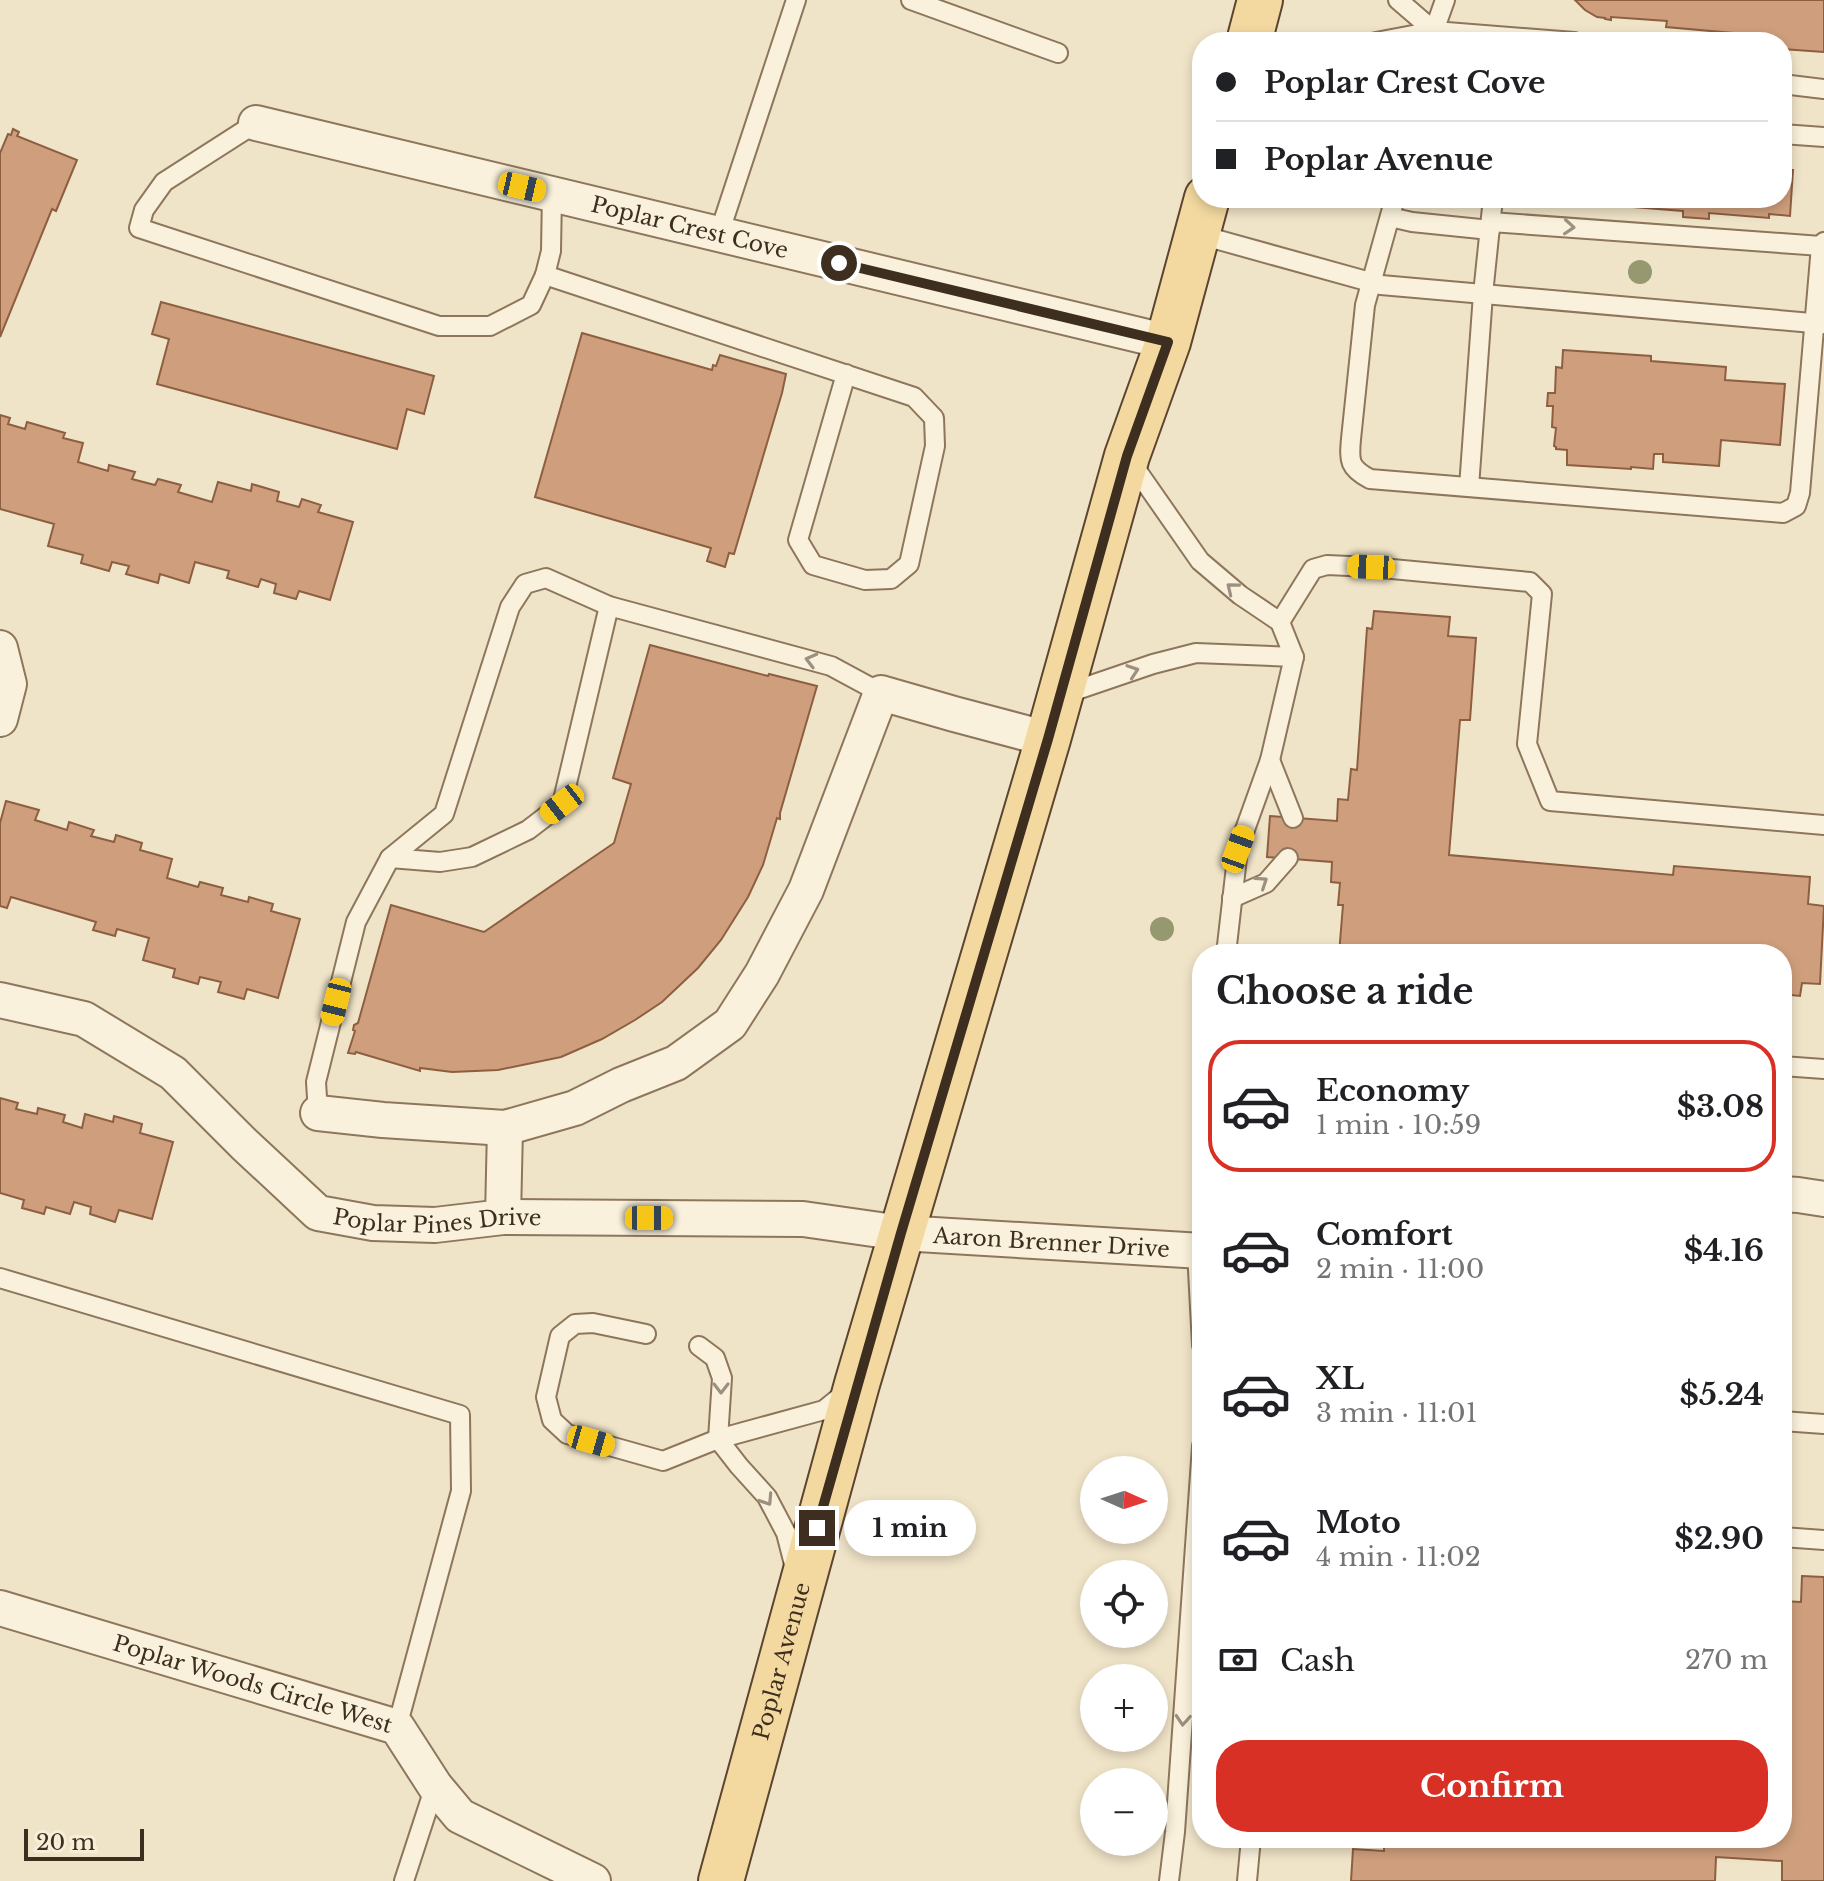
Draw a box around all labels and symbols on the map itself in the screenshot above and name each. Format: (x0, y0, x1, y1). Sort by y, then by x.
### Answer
car (496, 170, 548, 204)
street label: Poplar Crest Cove (588, 190, 791, 264)
one-way arrow (1563, 218, 1576, 235)
route start (821, 245, 857, 281)
car (1347, 554, 1395, 580)
one-way arrow (1227, 583, 1242, 598)
one-way arrow (804, 653, 818, 670)
one-way arrow (1125, 664, 1139, 680)
car (536, 780, 588, 828)
car (1219, 822, 1257, 876)
one-way arrow (1254, 876, 1268, 891)
car (319, 976, 353, 1028)
street label: Poplar Pines Drive (331, 1203, 541, 1239)
car (625, 1206, 673, 1230)
street label: Aaron Brenner Drive (931, 1221, 1171, 1263)
one-way arrow (712, 1382, 730, 1395)
car (565, 1423, 617, 1459)
north arrow (1080, 1456, 1168, 1544)
one-way arrow (757, 1491, 772, 1505)
callout: 1 min (845, 1500, 977, 1556)
route end (799, 1510, 835, 1546)
street label: Poplar Avenue (747, 1579, 816, 1743)
street label: Poplar Woods Circle West (110, 1629, 396, 1739)
one-way arrow (1175, 1714, 1192, 1727)
scale bar (24, 1825, 144, 1861)

